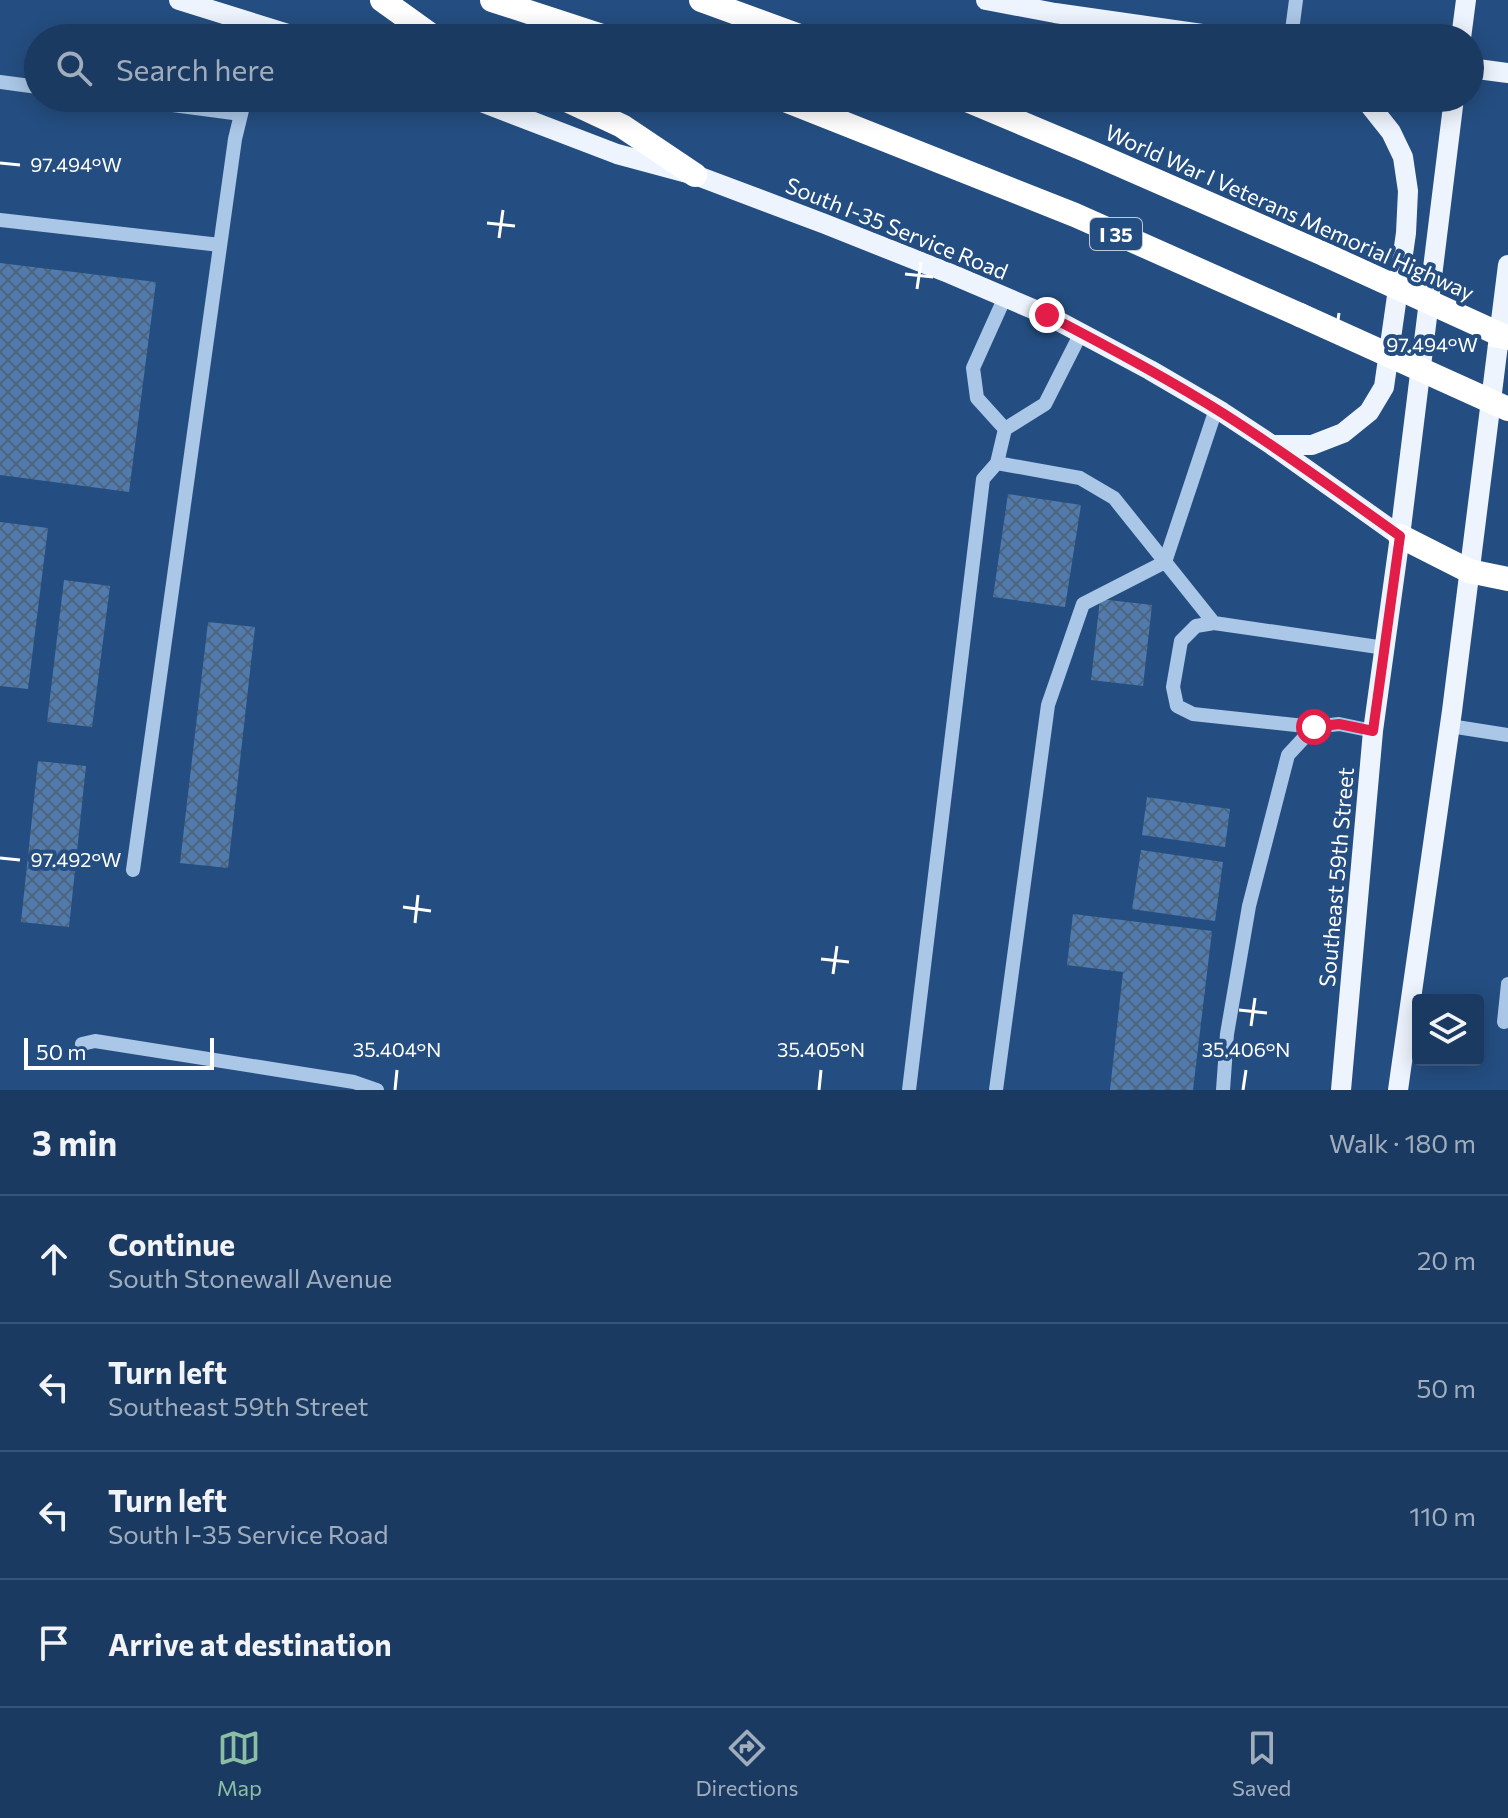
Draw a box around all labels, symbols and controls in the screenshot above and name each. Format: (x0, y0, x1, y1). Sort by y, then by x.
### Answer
search box (24, 24, 1484, 112)
icon: search (52, 46, 96, 90)
text: Search here (116, 50, 275, 87)
street label: World War I Veterans Memorial Highway (1101, 118, 1479, 306)
text: 97.494°W (30, 152, 122, 176)
street label: South I-35 Service Road (782, 171, 1012, 285)
road number: I 35 (1090, 218, 1142, 250)
route end (1029, 297, 1065, 333)
text: 97.494°W (1386, 332, 1478, 356)
route start (1296, 709, 1332, 745)
street label: Southeast 59th Street (1313, 766, 1359, 988)
text: 97.492°W (31, 847, 121, 871)
map controls (1412, 994, 1484, 1066)
button: layers (1412, 994, 1484, 1066)
scale bar (24, 1034, 214, 1070)
text: 35.404°N (353, 1037, 441, 1061)
text: 35.405°N (777, 1037, 865, 1061)
text: 35.406°N (1202, 1037, 1290, 1061)
text: 50 m (36, 1038, 86, 1065)
text: 3 min (32, 1121, 117, 1163)
text: Walk · 180 m (1329, 1127, 1476, 1158)
text: Continue (108, 1225, 235, 1262)
icon: ahead (32, 1237, 76, 1281)
text: 20 m (1417, 1244, 1476, 1275)
text: South Stonewall Avenue (108, 1262, 392, 1293)
text: Turn left (108, 1353, 227, 1390)
icon: left (32, 1365, 76, 1409)
text: 50 m (1416, 1372, 1476, 1403)
text: Southeast 59th Street (108, 1390, 368, 1421)
text: Turn left (108, 1481, 227, 1518)
icon: left (32, 1493, 76, 1537)
text: 110 m (1409, 1500, 1476, 1531)
text: South I-35 Service Road (108, 1518, 388, 1549)
icon: arrive (32, 1621, 76, 1665)
text: Arrive at destination (108, 1625, 392, 1662)
tab: Map (217, 1726, 262, 1801)
tab: Directions (695, 1726, 799, 1801)
tab: Saved (1232, 1726, 1291, 1801)

